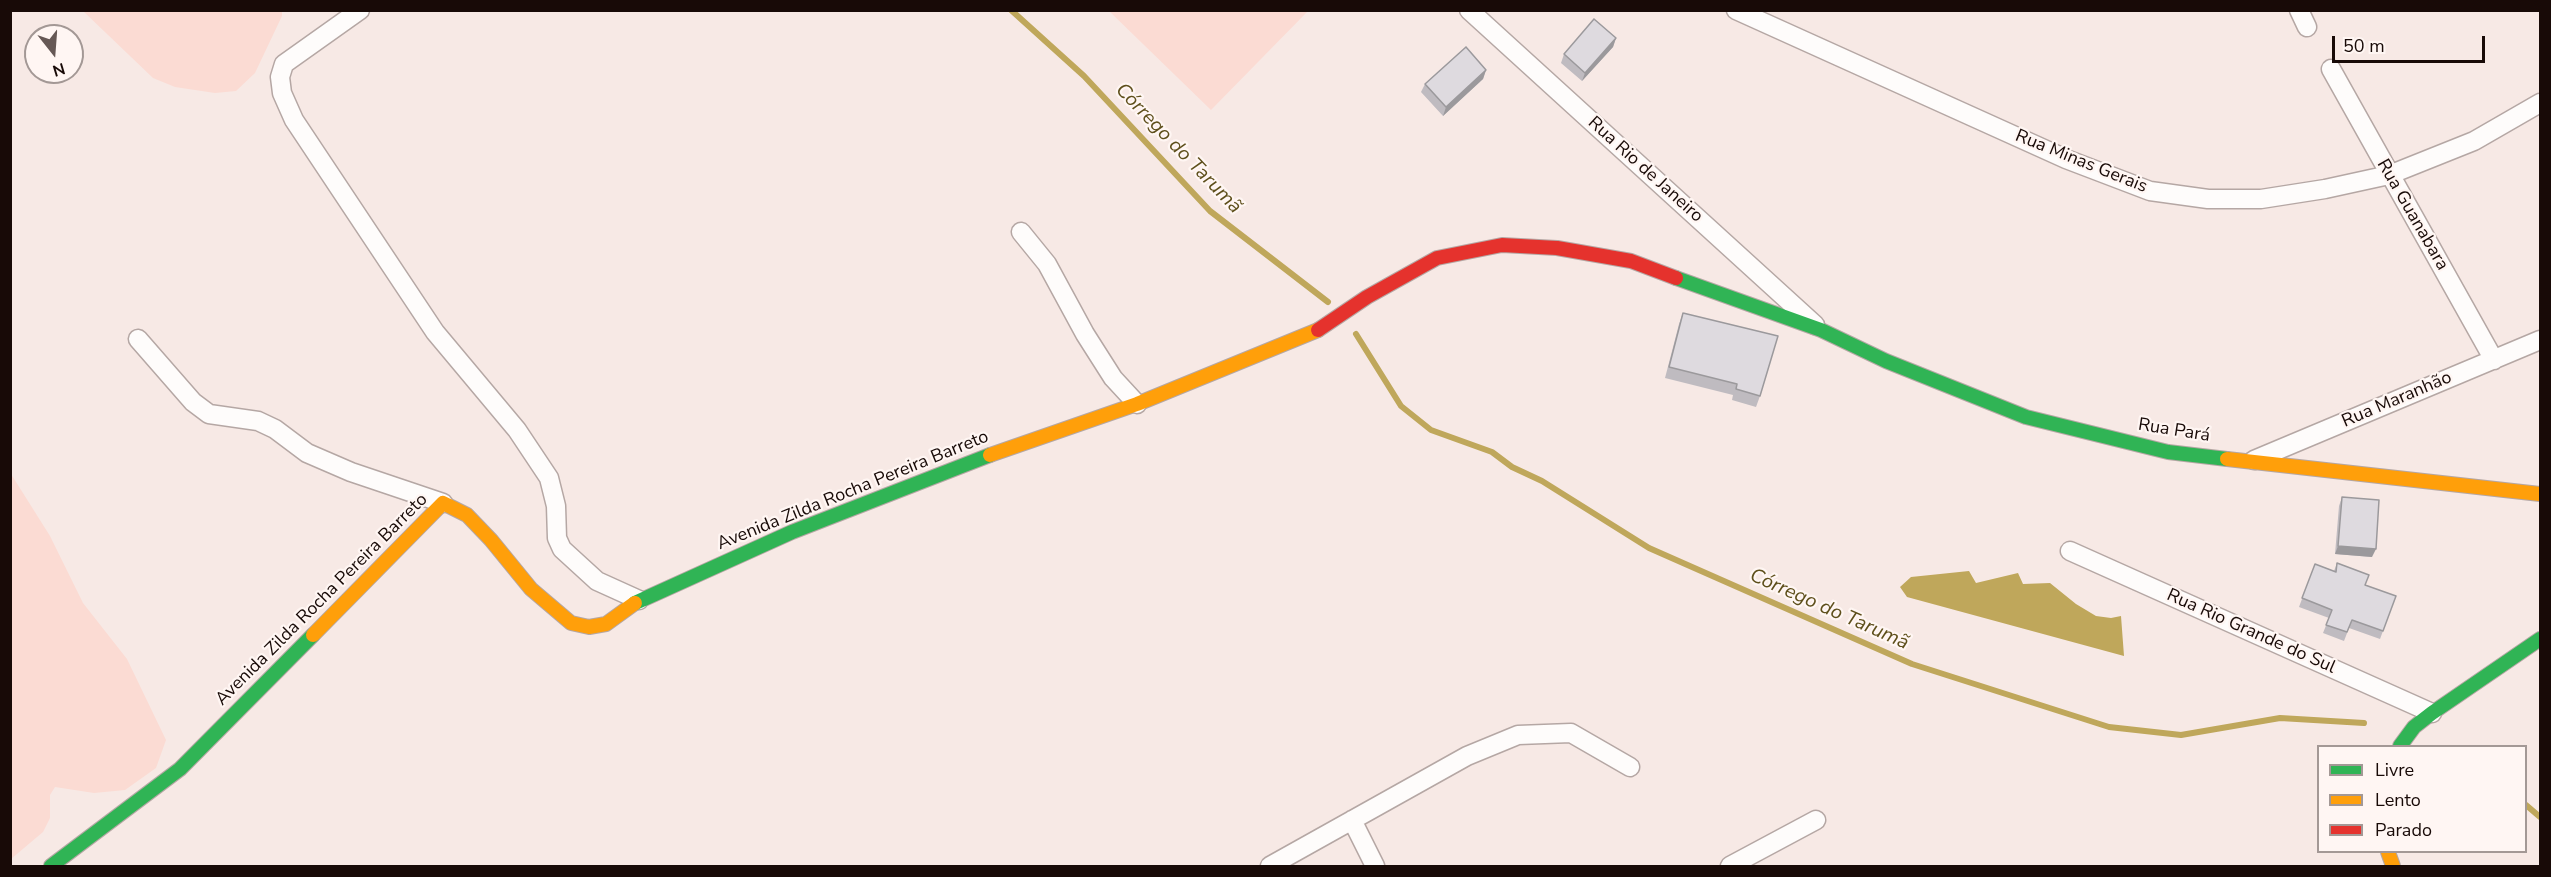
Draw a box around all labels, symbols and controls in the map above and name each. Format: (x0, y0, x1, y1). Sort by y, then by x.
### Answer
north arrow (24, 24, 84, 84)
scale bar (2335, 24, 2488, 62)
text: 50 m (2343, 34, 2385, 58)
text: N (50, 57, 68, 82)
water label: Córrego do Tarumã (1110, 79, 1246, 219)
street label: Rua Rio de Janeiro (1583, 113, 1707, 227)
street label: Rua Minas Gerais (2012, 126, 2150, 198)
street label: Rua Guanabara (2371, 156, 2453, 274)
street label: Rua Maranhão (2339, 367, 2455, 433)
street label: Rua Pará (2136, 415, 2212, 447)
street label: Avenida Zilda Rocha Pereira Barreto (714, 426, 992, 556)
street label: Avenida Zilda Rocha Pereira Barreto (211, 489, 433, 711)
water label: Córrego do Tarumã (1746, 564, 1912, 656)
street label: Rua Rio Grande do Sul (2163, 585, 2339, 679)
legend (2317, 745, 2527, 853)
text: Livre (2375, 758, 2414, 782)
text: Lento (2375, 788, 2421, 812)
text: Parado (2375, 818, 2432, 842)

